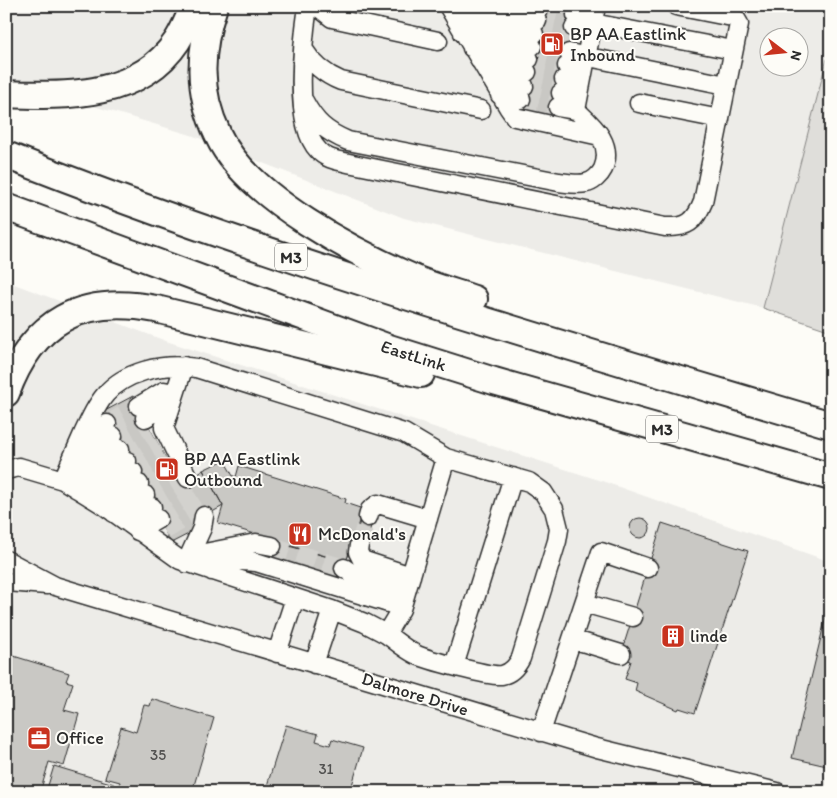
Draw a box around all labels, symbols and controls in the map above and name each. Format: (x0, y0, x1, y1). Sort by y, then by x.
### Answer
place label: BP AA Eastlink Inbound (570, 23, 686, 66)
north arrow (760, 28, 810, 78)
fuel station icon: BP AA Eastlink Inbound (539, 31, 565, 57)
text: N (787, 49, 805, 62)
road number: M3 (275, 243, 307, 270)
street label: EastLink (378, 335, 450, 377)
road number: M3 (646, 416, 678, 442)
place label: BP AA Eastlink Outbound (184, 448, 300, 491)
fuel station icon: BP AA Eastlink Outbound (154, 456, 180, 482)
restaurant icon: McDonald's (287, 521, 313, 547)
place label: McDonald's (318, 523, 406, 545)
building icon: linde (660, 623, 686, 649)
place label: linde (690, 625, 728, 647)
street label: Dalmore Drive (359, 667, 471, 721)
office icon: Office (26, 725, 52, 751)
place label: Office (56, 727, 104, 749)
house number: 35 (150, 746, 166, 764)
house number: 31 (318, 760, 334, 778)

